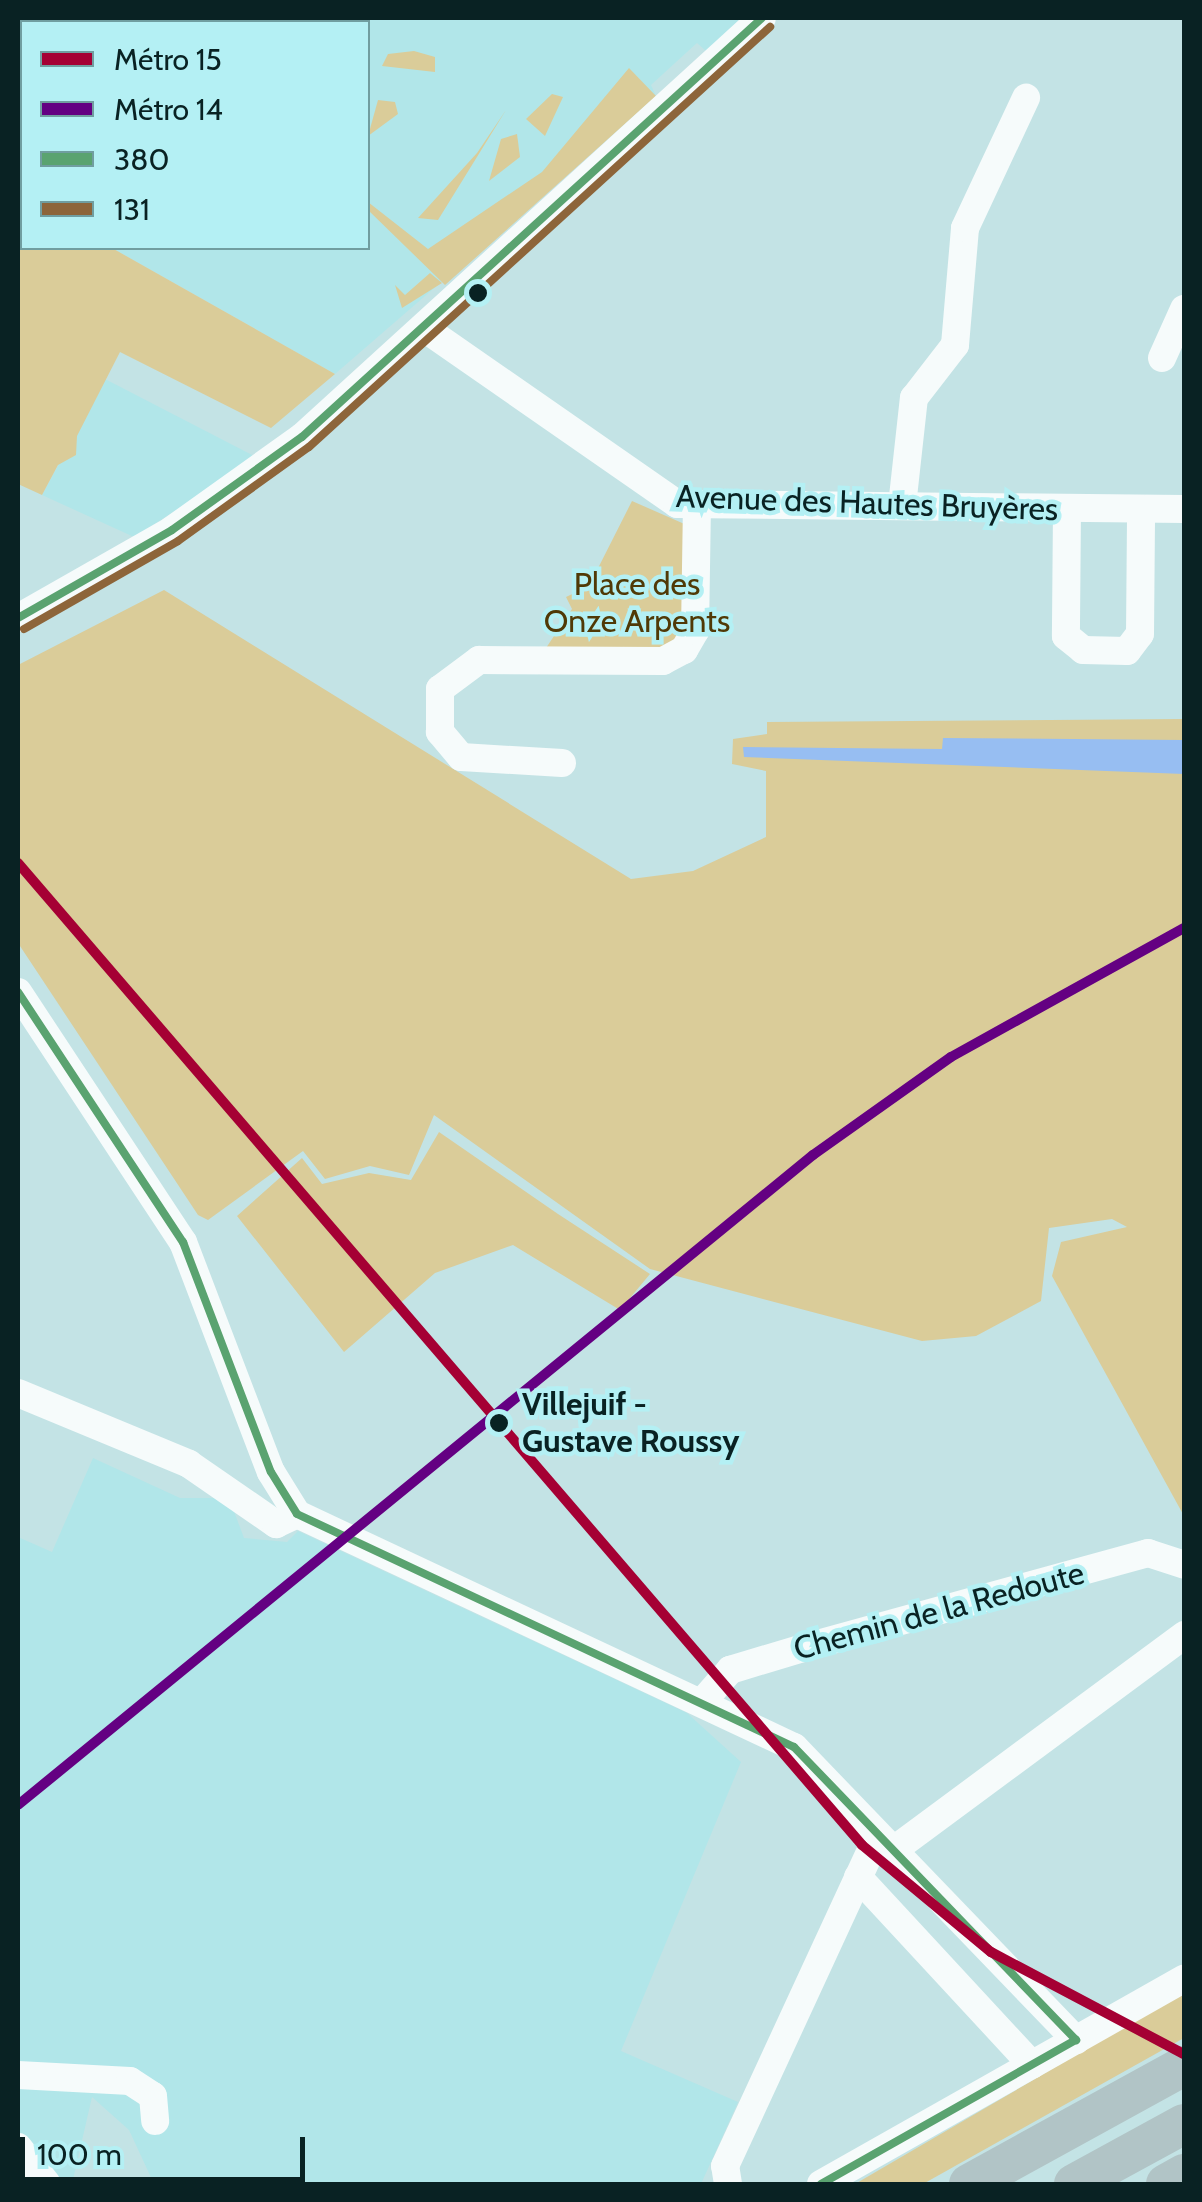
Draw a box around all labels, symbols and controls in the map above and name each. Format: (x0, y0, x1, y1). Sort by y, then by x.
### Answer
legend (20, 20, 370, 250)
text: Métro 15 (114, 41, 222, 78)
text: Métro 14 (114, 91, 223, 128)
text: 380 (114, 141, 169, 178)
text: 131 (114, 191, 150, 228)
unlabelled marker (468, 283, 488, 303)
street label: Avenue des Hautes Bruyères (675, 477, 1059, 529)
park label: Place des Onze Arpents (544, 566, 730, 641)
place label: Villejuif - Gustave Roussy (522, 1386, 739, 1461)
marker: Villejuif - Gustave Roussy (486, 1410, 512, 1436)
street label: Chemin de la Redoute (790, 1554, 1088, 1668)
scale bar (25, 2117, 310, 2179)
text: 100 m (37, 2136, 122, 2173)

